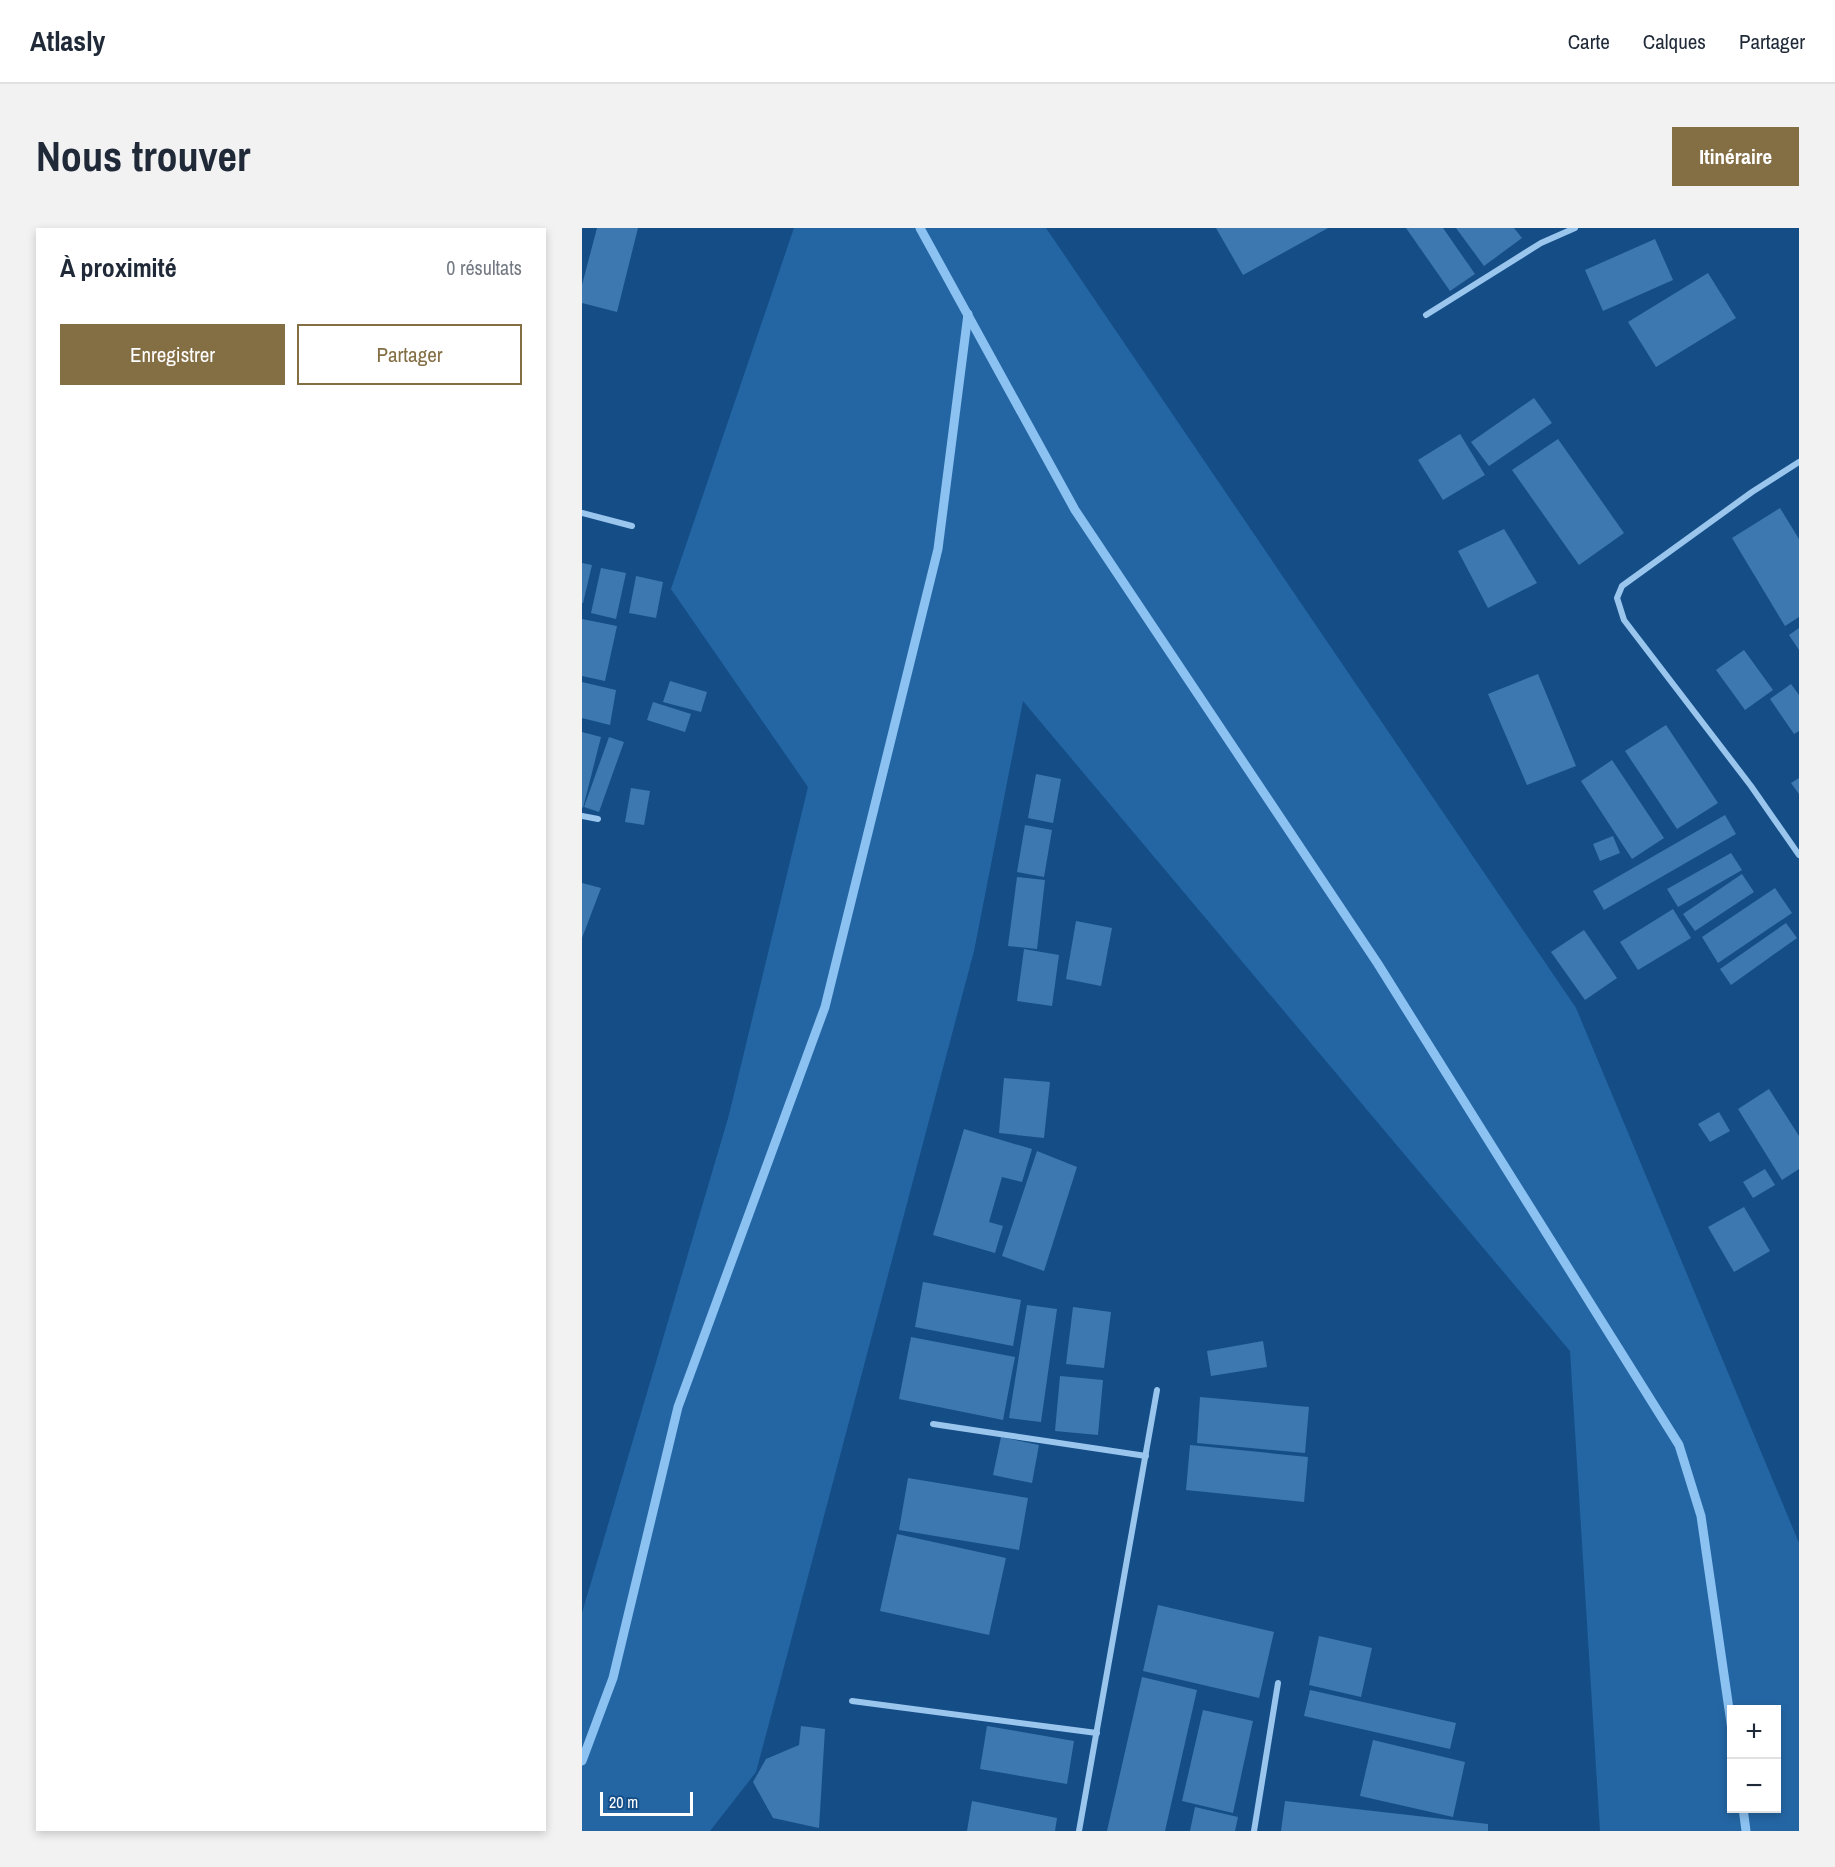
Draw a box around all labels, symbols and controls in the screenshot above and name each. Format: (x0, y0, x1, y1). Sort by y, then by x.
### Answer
text: Atlasly (30, 22, 105, 60)
text: Carte (1568, 27, 1610, 56)
text: Calques (1643, 27, 1706, 56)
text: Partager (1739, 27, 1805, 56)
button: Itinéraire (1672, 127, 1799, 186)
text: Nous trouver (36, 128, 250, 184)
text: À proximité (60, 250, 177, 285)
text: 0 résultats (446, 254, 522, 281)
button: Enregistrer (60, 324, 285, 385)
button: Partager (297, 324, 522, 385)
map controls (1727, 1705, 1781, 1813)
button: + (1727, 1705, 1781, 1759)
button: − (1727, 1759, 1781, 1813)
scale bar (600, 1789, 693, 1816)
text: 20 m (609, 1791, 638, 1813)

